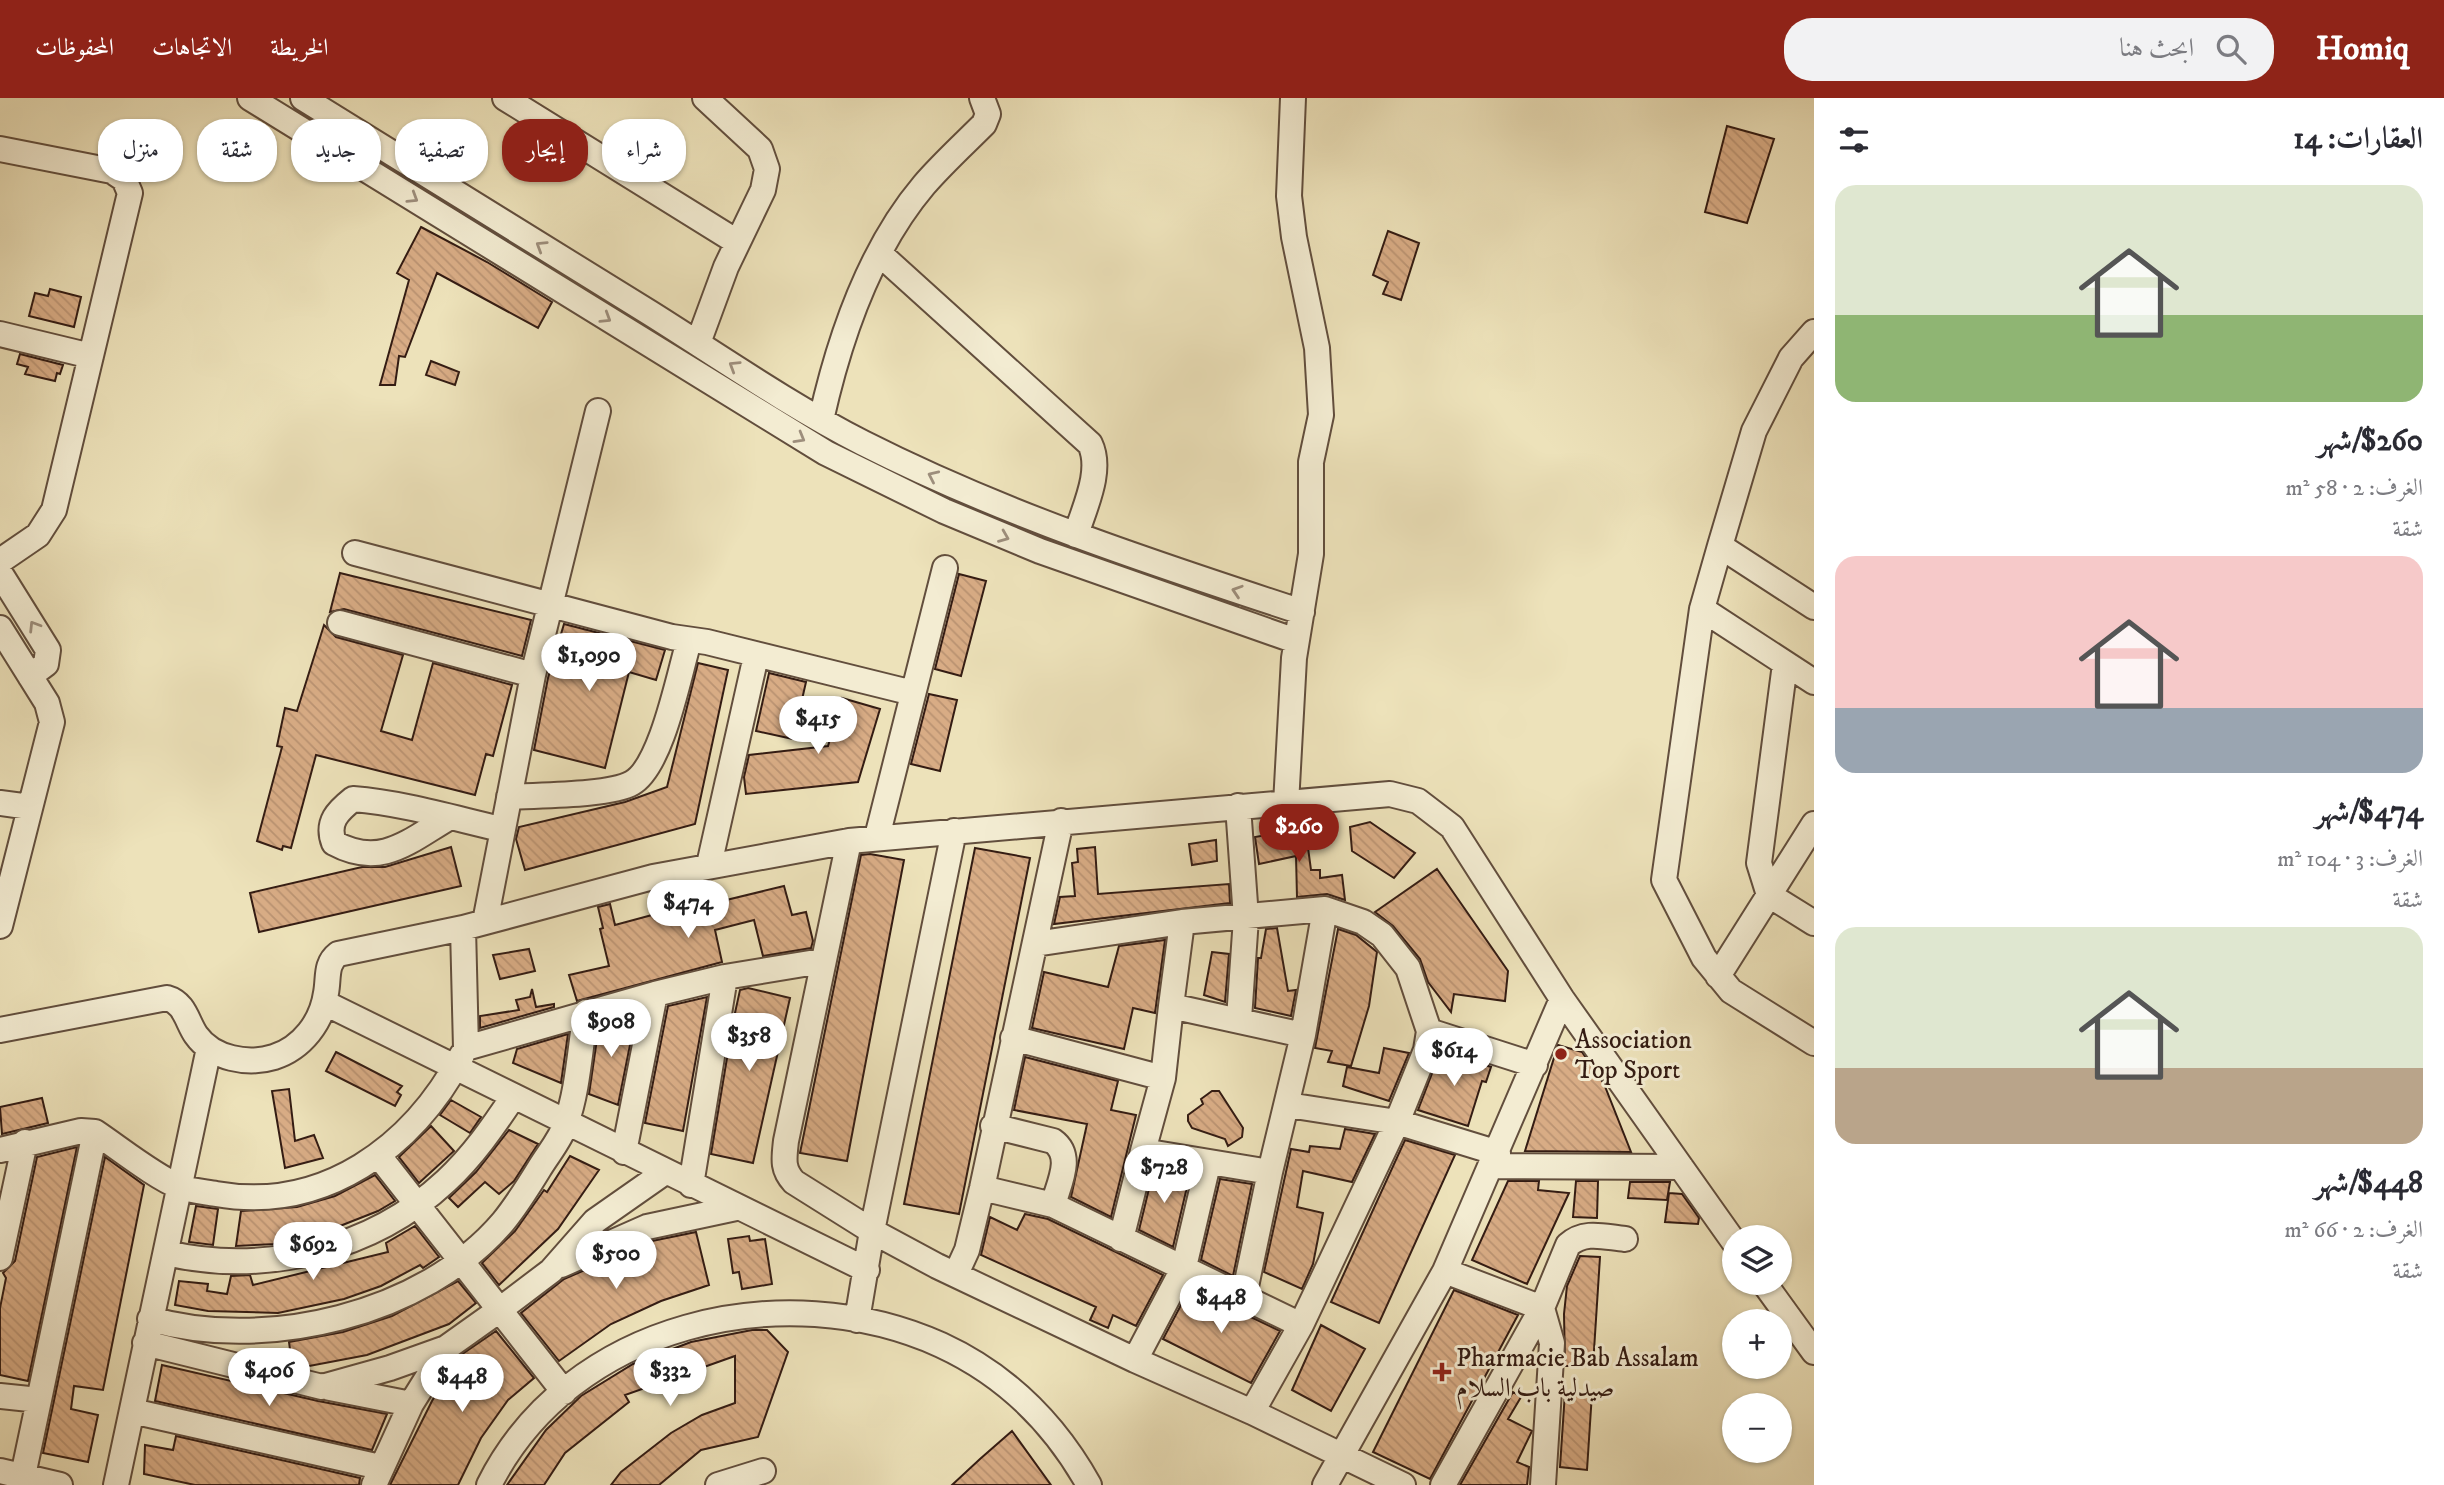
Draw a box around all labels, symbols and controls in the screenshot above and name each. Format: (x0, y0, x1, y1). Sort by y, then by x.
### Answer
search box (1784, 18, 2274, 81)
text: Homiq (2316, 29, 2409, 70)
icon: search (2212, 30, 2250, 68)
text: ابحث هنا (2119, 32, 2194, 65)
text: المحفوظات (35, 33, 114, 63)
text: الاتجاهات (152, 33, 232, 63)
text: الخريطة (270, 33, 329, 63)
chip: منزل (98, 119, 183, 182)
chip: شقة (197, 119, 277, 182)
chip: جديد (291, 119, 381, 182)
chip: تصفية (395, 119, 488, 182)
chip: إيجار (502, 119, 588, 182)
chip: شراء (602, 119, 686, 182)
icon: filters (1835, 121, 1873, 159)
text: العقارات: 14 (2293, 121, 2423, 158)
one-way arrow (405, 190, 418, 203)
icon: home (2066, 230, 2192, 356)
one-way arrow (535, 241, 548, 254)
one-way arrow (599, 309, 612, 322)
one-way arrow (728, 362, 741, 375)
text: $260/شهر (2318, 423, 2423, 460)
one-way arrow (792, 429, 805, 442)
one-way arrow (927, 470, 940, 484)
text: الغرف: 2 · 58 m² (2286, 474, 2423, 503)
text: شقة (2393, 515, 2423, 544)
one-way arrow (998, 528, 1010, 542)
one-way arrow (1231, 585, 1244, 599)
icon: home (2066, 601, 2192, 727)
one-way arrow (29, 621, 42, 634)
pin: $1,090 (532, 634, 646, 693)
text: $1,090 (557, 641, 621, 670)
pin: $415 (777, 696, 859, 756)
text: $415 (795, 704, 841, 733)
text: $474/شهر (2315, 794, 2423, 831)
pin: $260 (1258, 804, 1340, 864)
text: $260 (1275, 812, 1323, 841)
text: الغرف: 3 · 104 m² (2277, 845, 2423, 874)
pin: $474 (647, 880, 729, 940)
text: شقة (2393, 886, 2423, 915)
text: $474 (663, 888, 713, 917)
icon: home (2066, 972, 2192, 1098)
pin: $908 (570, 1000, 652, 1059)
text: $908 (587, 1007, 635, 1036)
pin: $358 (708, 1014, 790, 1073)
text: $358 (727, 1021, 771, 1050)
place label: Association Top Sport (1575, 1024, 1692, 1087)
pin: $614 (1413, 1028, 1495, 1088)
text: $614 (1431, 1036, 1477, 1065)
marker: Association Top Sport (1553, 1046, 1569, 1062)
pin: $728 (1123, 1146, 1205, 1205)
text: $728 (1140, 1153, 1188, 1182)
text: $448/شهر (2315, 1165, 2423, 1202)
text: الغرف: 2 · 66 m² (2284, 1216, 2423, 1245)
pin: $692 (272, 1222, 354, 1282)
map controls (1722, 1225, 1792, 1463)
button: layers (1722, 1225, 1792, 1295)
text: $692 (289, 1230, 337, 1259)
pin: $500 (575, 1232, 657, 1291)
text: $500 (592, 1239, 640, 1268)
text: شقة (2393, 1257, 2423, 1286)
pin: $448 (1180, 1276, 1262, 1335)
text: $448 (1196, 1283, 1246, 1312)
button: + (1722, 1309, 1792, 1379)
place label: Pharmacie Bab Assalam صيدلية باب السلام (1456, 1342, 1699, 1410)
pin: $406 (228, 1348, 310, 1408)
pin: $332 (629, 1348, 711, 1408)
pin: $448 (421, 1354, 503, 1414)
text: $406 (244, 1356, 294, 1385)
text: $332 (649, 1356, 691, 1385)
text: $448 (437, 1362, 487, 1391)
marker: Pharmacie Bab Assalam صيدلية باب السلام (1434, 1364, 1450, 1380)
button: − (1722, 1393, 1792, 1463)

